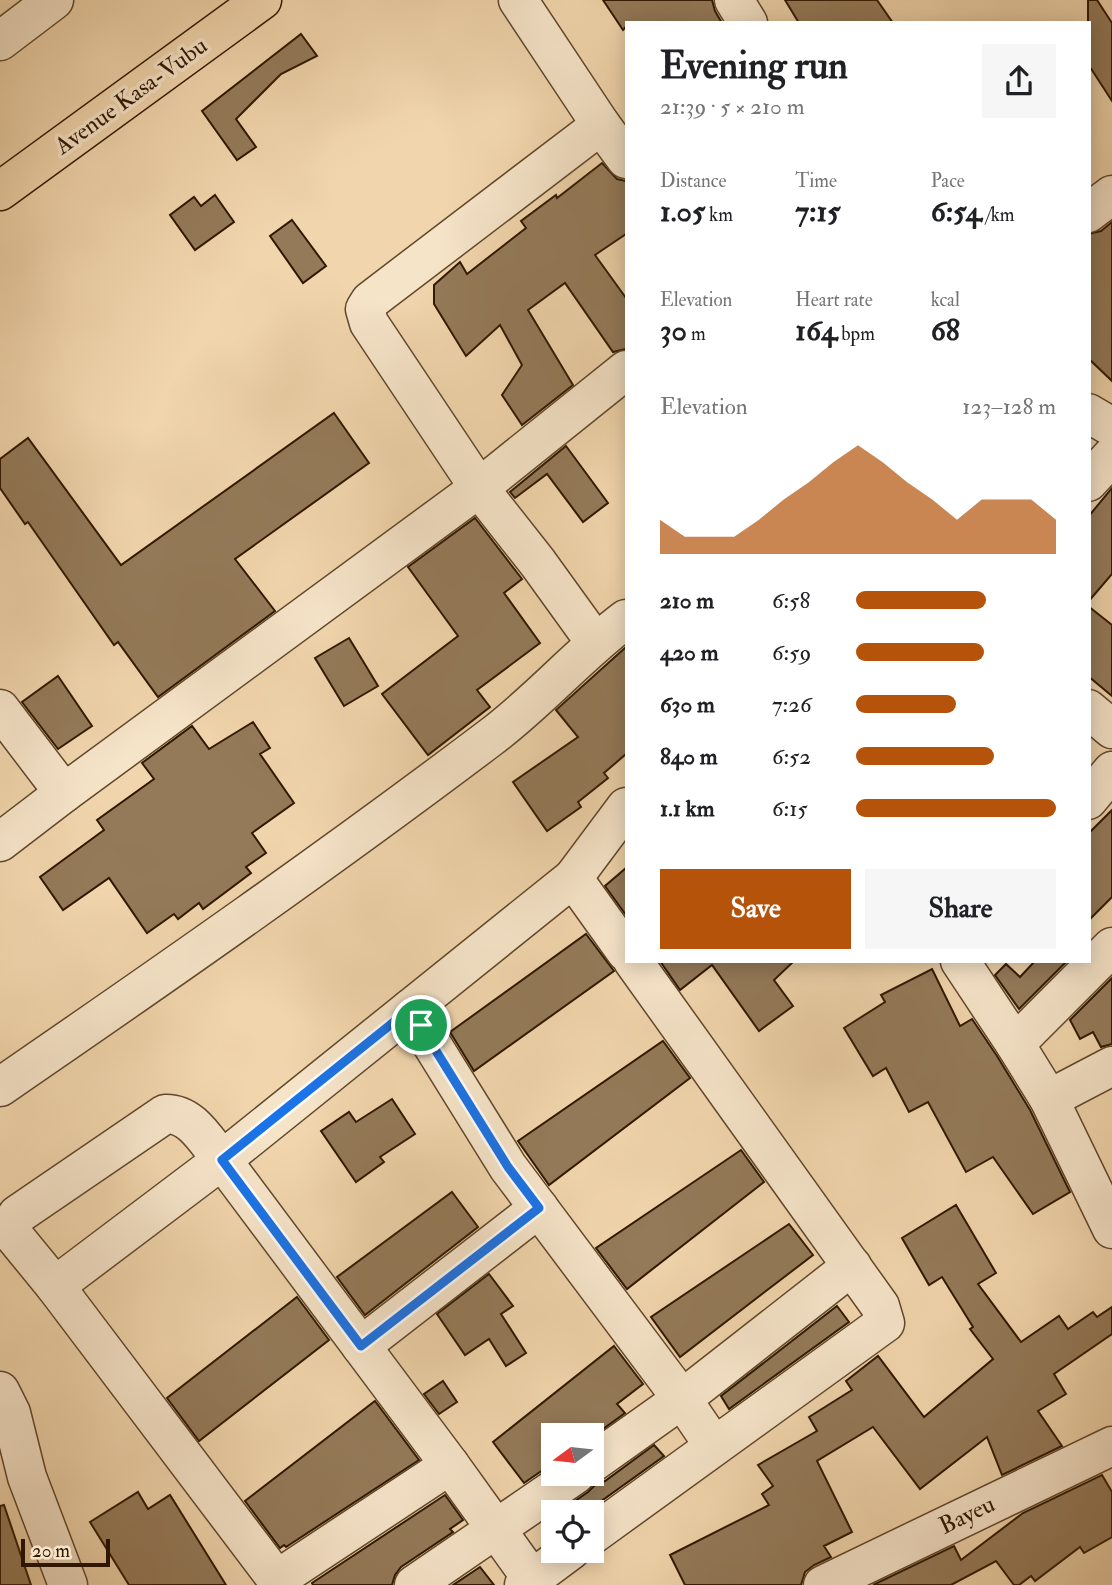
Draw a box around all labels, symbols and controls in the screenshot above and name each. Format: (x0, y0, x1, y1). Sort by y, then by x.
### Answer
street label: Avenue Kasa-Vubu (48, 30, 213, 162)
text: Evening run (660, 42, 848, 90)
button: share (982, 44, 1056, 118)
text: 21:39 · 5 × 210 m (660, 92, 805, 121)
text: Distance (660, 169, 726, 193)
text: Time (795, 169, 837, 193)
text: Pace (931, 169, 965, 193)
text: 1.05 (660, 193, 705, 230)
text: 7:15 (795, 193, 840, 230)
text: 6:54 (931, 193, 982, 230)
text: km (705, 203, 733, 227)
text: /km (982, 203, 1015, 227)
text: Elevation (660, 288, 732, 312)
text: Heart rate (795, 288, 873, 312)
text: kcal (931, 288, 960, 312)
text: 30 (660, 312, 687, 349)
text: 164 (795, 312, 837, 349)
text: 68 (931, 312, 960, 349)
text: m (687, 322, 706, 346)
text: bpm (837, 322, 875, 346)
text: Elevation (660, 392, 748, 421)
text: 123–128 m (962, 392, 1056, 421)
text: 210 m (660, 586, 714, 615)
text: 6:58 (772, 586, 810, 615)
text: 420 m (660, 638, 719, 667)
text: 6:59 (772, 638, 811, 667)
text: 630 m (660, 690, 715, 719)
text: 7:26 (772, 690, 812, 719)
text: 840 m (660, 742, 718, 771)
text: 6:52 (772, 742, 811, 771)
text: 1.1 km (660, 794, 715, 823)
text: 6:15 (772, 794, 808, 823)
button: Save (660, 869, 851, 949)
button: Share (865, 869, 1056, 949)
pin (391, 995, 451, 1055)
icon: arrive (402, 1006, 440, 1044)
north arrow (541, 1423, 604, 1486)
map controls (541, 1423, 604, 1563)
street label: Bayeu (934, 1488, 1000, 1542)
button: locate (541, 1500, 604, 1563)
scale bar (21, 1536, 110, 1568)
text: 20 m (32, 1539, 70, 1563)

